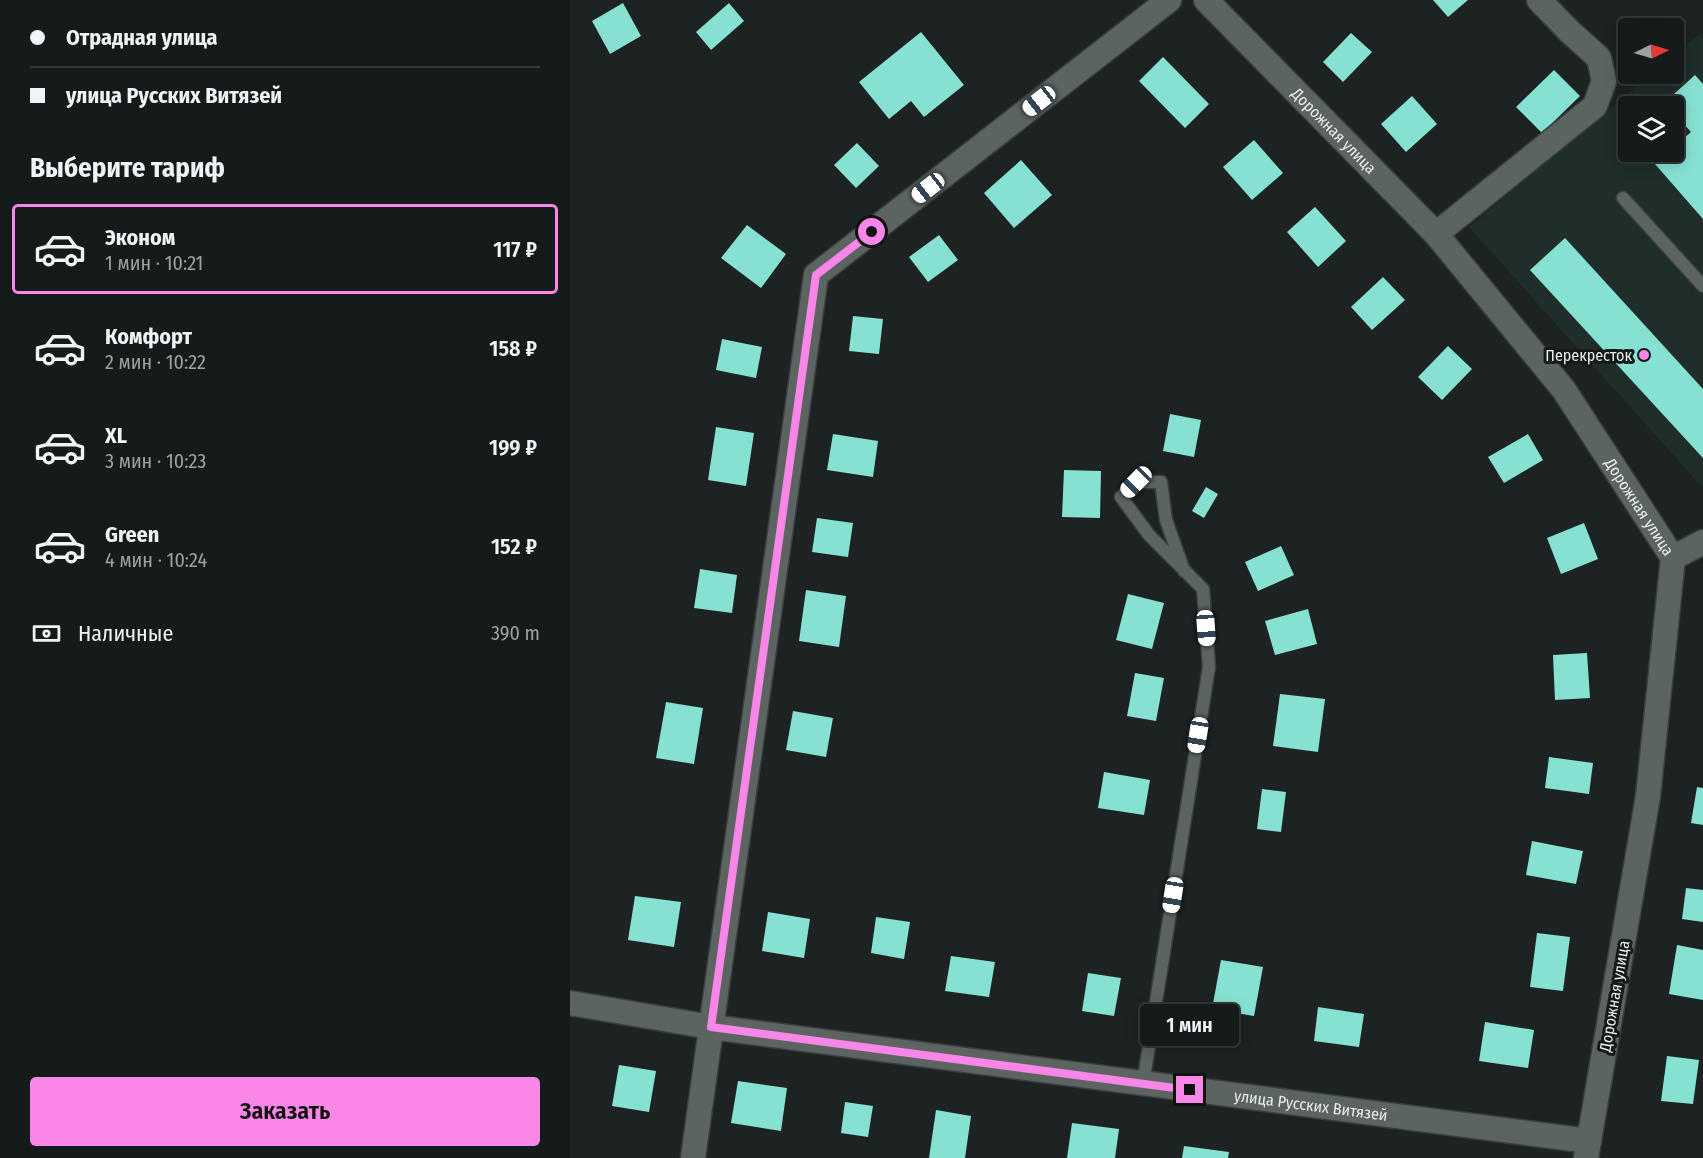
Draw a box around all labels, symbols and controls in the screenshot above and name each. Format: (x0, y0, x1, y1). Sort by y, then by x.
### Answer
north arrow (1618, 18, 1684, 84)
map controls (1618, 18, 1684, 162)
text: Отрадная улица (66, 24, 218, 51)
text: улица Русских Витязей (66, 82, 282, 109)
car (1019, 83, 1059, 119)
street label: Дорожная улица (1287, 83, 1380, 178)
button: layers (1618, 96, 1684, 162)
text: Выберите тариф (30, 152, 225, 184)
car (908, 170, 948, 206)
route start (858, 218, 885, 245)
icon: car (33, 222, 87, 276)
text: Эконом (105, 224, 175, 251)
text: 117 ₽ (493, 236, 537, 263)
text: 1 мин · 10:21 (105, 251, 203, 275)
icon: car (33, 321, 87, 375)
text: Комфорт (105, 323, 192, 350)
text: 158 ₽ (489, 335, 537, 362)
place label: Перекресток (1545, 346, 1632, 365)
marker: Перекресток (1637, 348, 1651, 362)
text: 2 мин · 10:22 (105, 350, 206, 374)
icon: car (33, 420, 87, 474)
text: XL (105, 422, 127, 449)
text: 199 ₽ (489, 434, 537, 461)
text: 3 мин · 10:23 (105, 449, 206, 473)
street label: Дорожная улица (1600, 454, 1678, 559)
car (1117, 463, 1155, 501)
icon: car (33, 519, 87, 573)
text: Green (105, 521, 159, 548)
text: 152 ₽ (491, 533, 537, 560)
text: 4 мин · 10:24 (105, 548, 207, 572)
car (1196, 609, 1216, 647)
icon: cash (30, 617, 63, 650)
text: Наличные (78, 620, 173, 647)
text: 390 m (491, 621, 540, 645)
car (1186, 716, 1210, 754)
car (1161, 876, 1185, 914)
street label: Дорожная улица (1595, 939, 1634, 1054)
callout: 1 мин (1140, 1003, 1240, 1045)
text: 1 мин (1166, 1013, 1213, 1037)
route end (1176, 1076, 1203, 1103)
button: Заказать (30, 1077, 540, 1146)
street label: улица Русских Витязей (1233, 1086, 1389, 1125)

